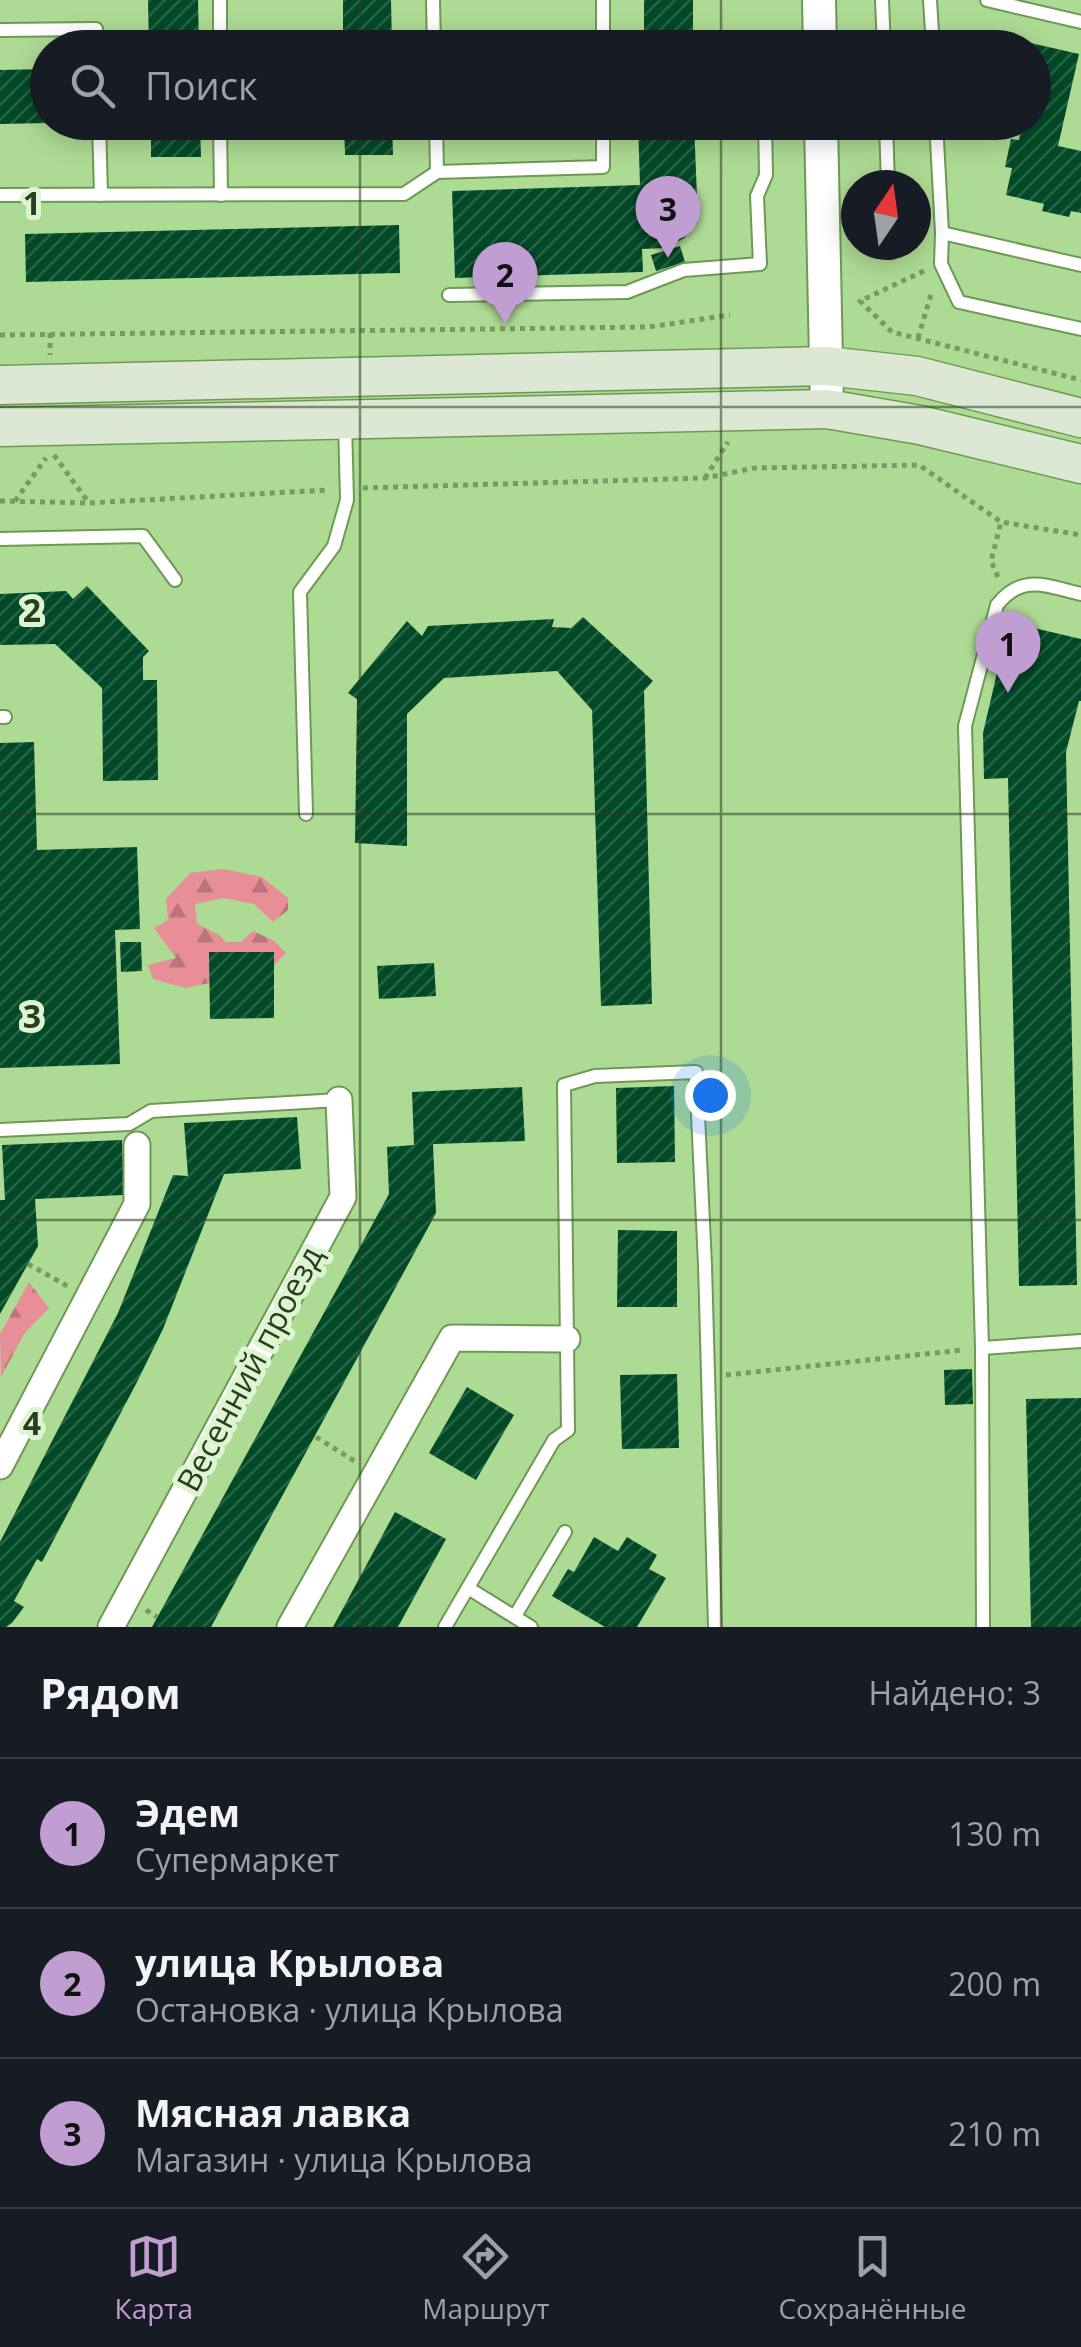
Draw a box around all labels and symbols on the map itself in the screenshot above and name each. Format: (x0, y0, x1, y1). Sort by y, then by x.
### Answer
north arrow (841, 170, 931, 260)
pin: 3 (636, 176, 700, 258)
text: 1 (23, 181, 41, 224)
pin: 2 (472, 242, 538, 324)
text: 2 (23, 588, 41, 631)
pin: 1 (976, 610, 1040, 693)
text: 3 (23, 994, 41, 1037)
your location (685, 1070, 736, 1121)
street label: Весенний проезд (166, 1238, 331, 1498)
text: 4 (23, 1401, 41, 1444)

